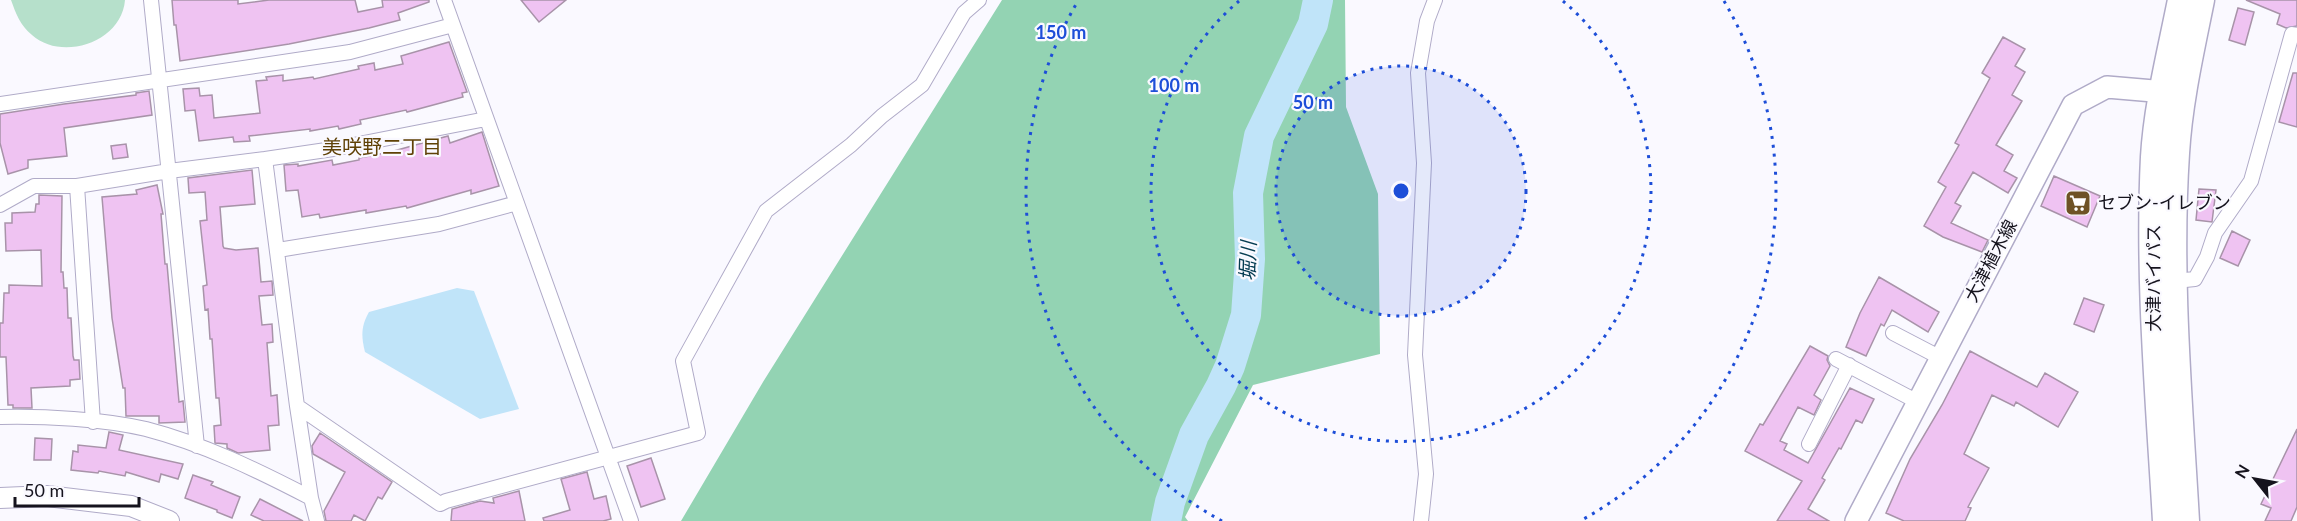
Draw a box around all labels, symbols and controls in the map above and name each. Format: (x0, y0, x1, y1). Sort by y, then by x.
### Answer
text: 150 m (1036, 21, 1086, 43)
text: 100 m (1149, 74, 1199, 96)
text: 50 m (1293, 91, 1333, 113)
district label: 美咲野二丁目 (322, 134, 442, 158)
centre of rings (1391, 181, 1411, 201)
supermarket icon: セブン-イレブン (2063, 188, 2093, 218)
place label: セブン-イレブン (2098, 191, 2231, 213)
street label: 大津植木線 (1959, 216, 2021, 305)
street label: 大津バイパス (2142, 224, 2164, 332)
water label: 堀川 (1234, 239, 1260, 281)
north arrow (2225, 449, 2285, 509)
text: N (2230, 461, 2253, 481)
scale bar (15, 470, 140, 508)
text: 50 m (24, 479, 64, 501)

